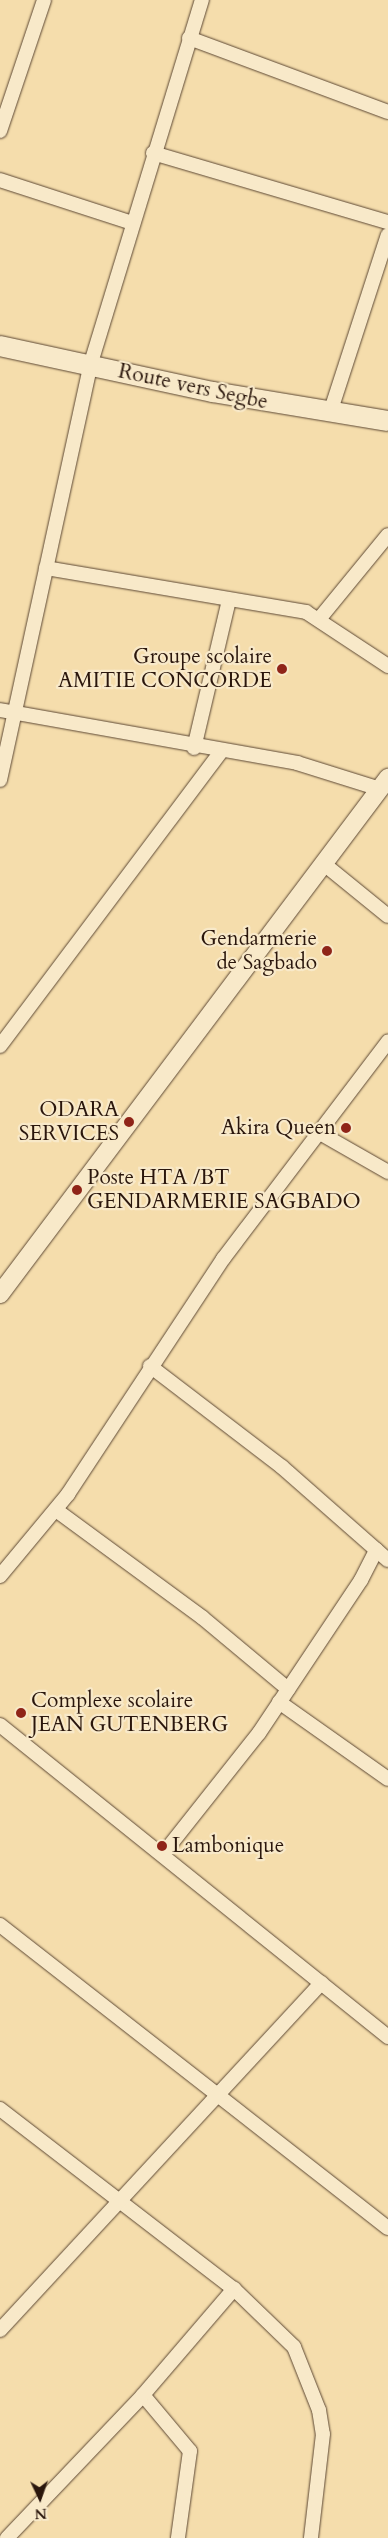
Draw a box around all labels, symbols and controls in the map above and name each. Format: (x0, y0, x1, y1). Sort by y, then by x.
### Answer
street label: Route vers Segbe (116, 359, 270, 415)
place label: Groupe scolaire AMITIE CONCORDE (58, 644, 272, 694)
marker: Groupe scolaire AMITIE CONCORDE (276, 663, 288, 675)
place label: Gendarmerie de Sagbado (201, 926, 317, 976)
marker: Gendarmerie de Sagbado (321, 945, 333, 957)
place label: ODARA SERVICES (19, 1097, 119, 1147)
place label: Akira Queen (221, 1115, 336, 1141)
marker: ODARA SERVICES (123, 1116, 135, 1128)
marker: Akira Queen (340, 1122, 352, 1134)
place label: Poste HTA /BT GENDARMERIE SAGBADO (87, 1165, 361, 1215)
marker: Poste HTA /BT GENDARMERIE SAGBADO (71, 1184, 83, 1196)
place label: Complexe scolaire JEAN GUTENBERG (31, 1688, 228, 1738)
marker: Complexe scolaire JEAN GUTENBERG (15, 1707, 27, 1719)
place label: Lambonique (172, 1833, 284, 1859)
marker: Lambonique (156, 1840, 168, 1852)
north arrow (15, 2473, 65, 2523)
text: N (34, 2504, 47, 2523)

